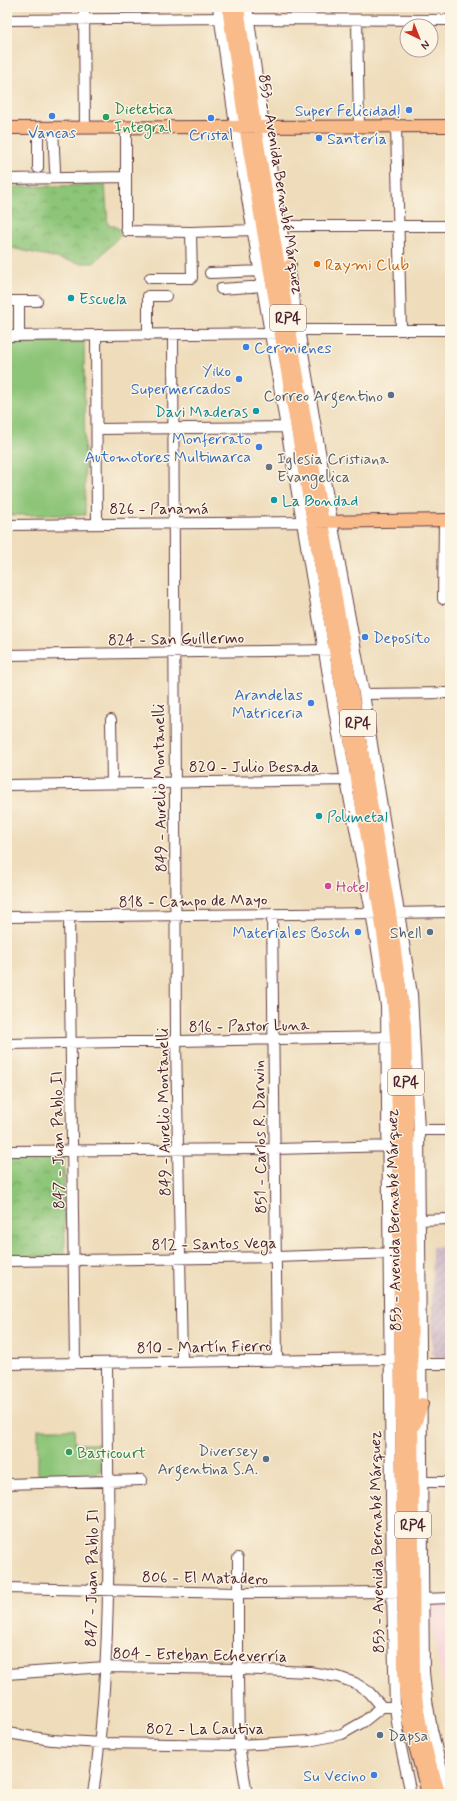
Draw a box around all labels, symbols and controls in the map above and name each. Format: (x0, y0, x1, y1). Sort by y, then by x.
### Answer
north arrow (399, 18, 439, 58)
text: N (418, 37, 433, 52)
street label: 853 - Avenida Bernabé Márquez (253, 73, 308, 296)
place label: Dietetica Integral (114, 99, 174, 139)
place label: Super Felicidad! (295, 101, 401, 122)
marker: Super Felicidad! (404, 105, 414, 115)
marker: Vancas (47, 111, 57, 121)
marker: Dietetica Integral (101, 112, 111, 122)
marker: Cristal (206, 113, 216, 123)
place label: Vancas (28, 123, 76, 144)
place label: Cristal (189, 125, 233, 146)
place label: Santería (327, 129, 387, 150)
marker: Santería (314, 133, 324, 143)
place label: Raymi Club (325, 255, 410, 276)
marker: Raymi Club (312, 259, 322, 269)
place label: Escuela (79, 289, 127, 310)
marker: Escuela (66, 293, 76, 303)
road number: RP4 (270, 305, 306, 331)
place label: Cermienes (254, 338, 332, 359)
marker: Cermienes (241, 342, 251, 352)
place label: Yiko Supermercados (131, 361, 231, 400)
marker: Yiko Supermercados (234, 374, 244, 384)
place label: Correo Argentino (263, 386, 383, 408)
marker: Correo Argentino (386, 390, 396, 400)
place label: Davi Maderas (155, 402, 248, 423)
marker: Davi Maderas (251, 406, 261, 416)
place label: Monferrato Automotores Multimarca (85, 429, 251, 468)
marker: Monferrato Automotores Multimarca (254, 442, 264, 452)
place label: Iglesia Cristiana Evangelica (277, 449, 389, 489)
marker: Iglesia Cristiana Evangelica (264, 462, 274, 472)
place label: La Bondad (282, 491, 358, 512)
marker: La Bondad (269, 495, 279, 505)
street label: 826 - Panamá (109, 499, 209, 520)
street label: 824 - San Guillermo (108, 628, 244, 651)
place label: Deposito (373, 628, 431, 649)
marker: Deposito (360, 632, 370, 642)
place label: Arandelas Matriceria (232, 685, 303, 724)
marker: Arandelas Matriceria (306, 698, 316, 708)
street label: 849 - Aurelio Montanelli (149, 704, 172, 872)
road number: RP4 (340, 710, 376, 736)
street label: 820 - Julio Besada (189, 757, 319, 778)
place label: Polimetal (327, 807, 388, 828)
marker: Polimetal (314, 811, 324, 821)
place label: Hotel (336, 877, 369, 898)
marker: Hotel (323, 881, 333, 891)
street label: 818 - Campo de Mayo (119, 890, 267, 913)
place label: Materiales Bosch (233, 923, 350, 944)
place label: Shell (390, 923, 422, 944)
marker: Materiales Bosch (353, 927, 363, 937)
marker: Shell (425, 927, 435, 937)
street label: 816 - Pastor Luna (188, 1015, 310, 1038)
street label: 849 - Aurelio Montanelli (153, 1028, 176, 1196)
street label: 851 - Carlos R. Darwin (249, 1060, 272, 1214)
road number: RP4 (388, 1069, 424, 1095)
street label: 847 - Juan Pablo II (47, 1071, 70, 1209)
street label: 853 - Avenida Bernabé Márquez (382, 1109, 407, 1331)
street label: 812 - Santos Vega (151, 1233, 277, 1257)
street label: 810 - Martín Fierro (136, 1336, 272, 1359)
street label: 853 - Avenida Bernabé Márquez (365, 1431, 390, 1653)
place label: Diversey Argentina S.A. (157, 1441, 258, 1481)
place label: Basticourt (77, 1443, 147, 1464)
marker: Basticourt (64, 1447, 74, 1457)
marker: Diversey Argentina S.A. (261, 1454, 271, 1464)
street label: 847 - Juan Pablo II (81, 1509, 104, 1647)
road number: RP4 (395, 1512, 431, 1538)
street label: 806 - El Matadero (142, 1567, 268, 1590)
street label: 804 - Esteban Echeverría (112, 1643, 288, 1668)
street label: 802 - La Cautiva (146, 1719, 264, 1740)
place label: Dapsa (388, 1726, 429, 1747)
marker: Dapsa (375, 1730, 385, 1740)
place label: Su Vecino (303, 1766, 366, 1787)
marker: Su Vecino (369, 1770, 379, 1780)

